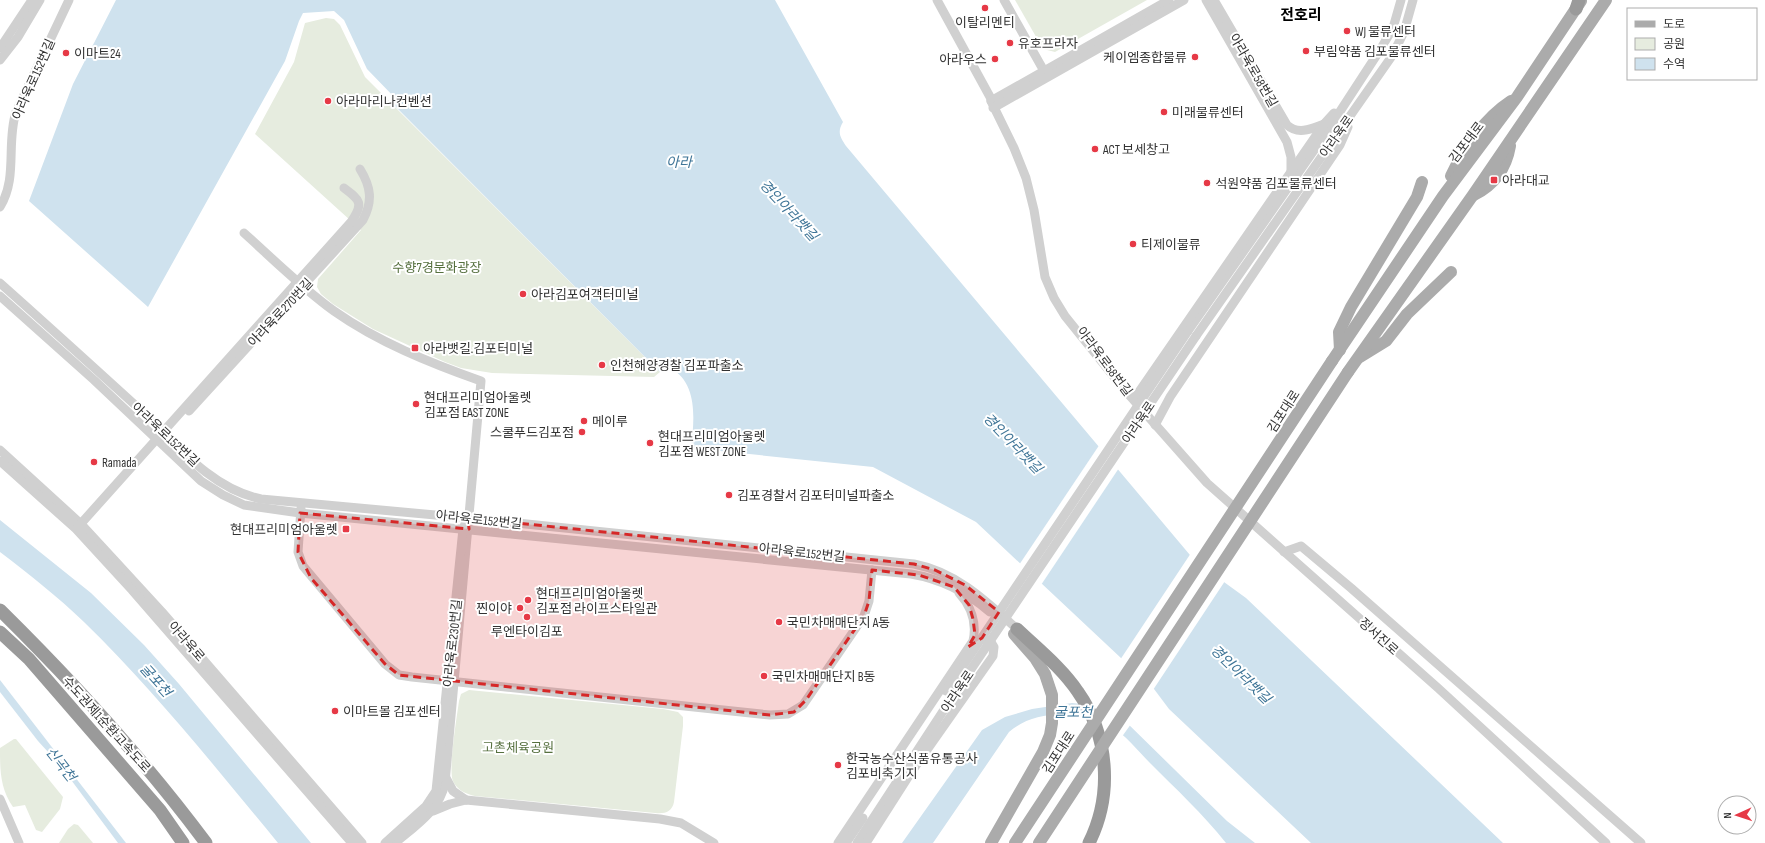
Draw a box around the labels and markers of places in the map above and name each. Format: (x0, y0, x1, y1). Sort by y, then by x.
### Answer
marker: 이탈리멘티 (980, 3, 990, 13)
place label: 이탈리멘티 (955, 15, 1015, 31)
place label: WJ 물류센터 (1355, 24, 1416, 40)
marker: WJ 물류센터 (1342, 26, 1352, 36)
place label: 유호프라자 (1018, 36, 1078, 52)
marker: 유호프라자 (1005, 38, 1015, 48)
place label: 부림약품 김포물류센터 (1314, 44, 1436, 60)
place label: 이마트24 (74, 46, 121, 62)
marker: 부림약품 김포물류센터 (1301, 46, 1311, 56)
marker: 이마트24 (61, 48, 71, 58)
place label: 케이엠종합물류 (1103, 50, 1187, 66)
place label: 아라우스 (939, 52, 987, 68)
marker: 케이엠종합물류 (1190, 52, 1200, 62)
marker: 아라우스 (990, 54, 1000, 64)
place label: 아라마리나컨벤션 (336, 94, 432, 110)
marker: 아라마리나컨벤션 (323, 96, 333, 106)
place label: 미래물류센터 (1172, 105, 1244, 121)
marker: 미래물류센터 (1159, 107, 1169, 117)
place label: ACT 보세창고 (1102, 142, 1170, 158)
marker: ACT 보세창고 (1090, 144, 1100, 154)
place label: 아라대교 (1502, 173, 1550, 189)
marker: 아라대교 (1489, 175, 1499, 185)
place label: 석원약품 김포물류센터 (1215, 176, 1337, 192)
marker: 석원약품 김포물류센터 (1202, 178, 1212, 188)
place label: 티제이물류 (1141, 237, 1201, 253)
marker: 티제이물류 (1128, 239, 1138, 249)
place label: 아라김포여객터미널 (531, 287, 639, 303)
marker: 아라김포여객터미널 (518, 289, 528, 299)
place label: 아라뱃길.김포터미널 (423, 341, 533, 357)
marker: 아라뱃길.김포터미널 (410, 343, 420, 353)
place label: 인천해양경찰 김포파출소 (610, 358, 744, 374)
marker: 인천해양경찰 김포파출소 (597, 360, 607, 370)
place label: 현대프리미엄아울렛 김포점 EAST ZONE (424, 390, 532, 421)
marker: 현대프리미엄아울렛 김포점 EAST ZONE (411, 399, 421, 409)
place label: 메이루 (592, 414, 628, 430)
marker: 메이루 (579, 416, 589, 426)
place label: 스쿨푸드김포점 (490, 425, 574, 441)
marker: 스쿨푸드김포점 (577, 427, 587, 437)
place label: 현대프리미엄아울렛 김포점 WEST ZONE (658, 429, 766, 460)
marker: 현대프리미엄아울렛 김포점 WEST ZONE (645, 438, 655, 448)
place label: Ramada (102, 455, 137, 471)
marker: Ramada (89, 457, 99, 467)
place label: 김포경찰서 김포터미널파출소 (737, 488, 895, 504)
marker: 김포경찰서 김포터미널파출소 (724, 490, 734, 500)
place label: 현대프리미엄아울렛 (230, 522, 338, 538)
marker: 현대프리미엄아울렛 (341, 524, 351, 534)
place label: 현대프리미엄아울렛 김포점 라이프스타일관 (536, 586, 658, 617)
marker: 현대프리미엄아울렛 김포점 라이프스타일관 (523, 595, 533, 605)
place label: 찐이야 (476, 601, 512, 617)
marker: 찐이야 (515, 603, 525, 613)
marker: 루엔타이김포 (522, 612, 532, 622)
place label: 국민차매매단지 A동 (787, 615, 890, 631)
marker: 국민차매매단지 A동 (774, 617, 784, 627)
place label: 루엔타이김포 (491, 624, 563, 640)
place label: 국민차매매단지 B동 (772, 669, 876, 685)
marker: 국민차매매단지 B동 (759, 671, 769, 681)
place label: 이마트몰 김포센터 (343, 704, 441, 720)
marker: 이마트몰 김포센터 (330, 706, 340, 716)
place label: 한국농수산식품유통공사 김포비축기지 (846, 751, 978, 782)
marker: 한국농수산식품유통공사 김포비축기지 (833, 760, 843, 770)

